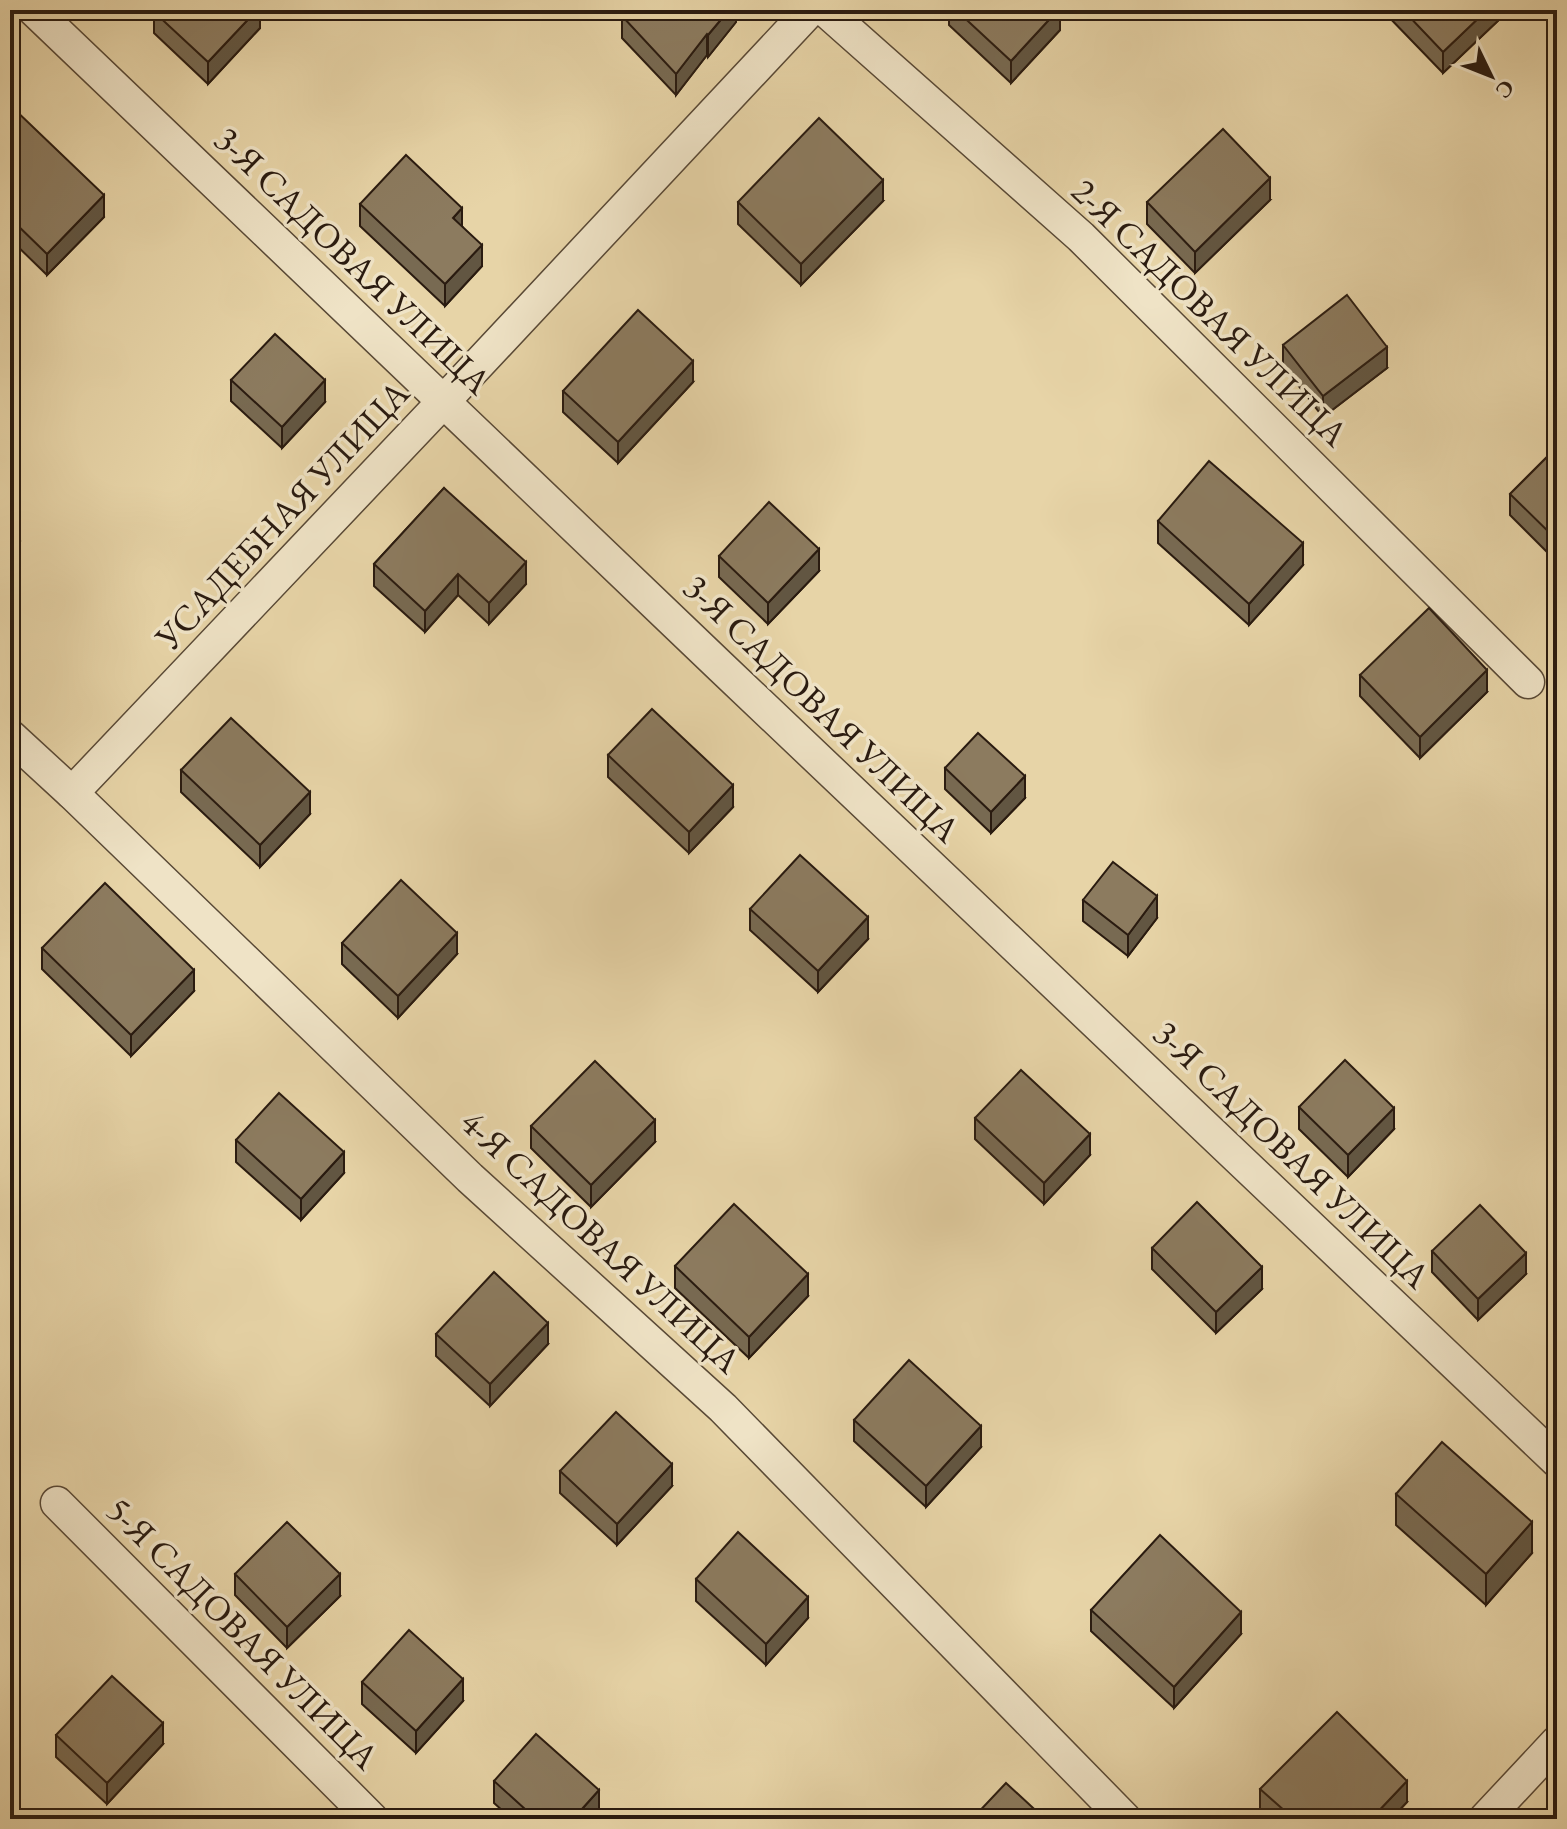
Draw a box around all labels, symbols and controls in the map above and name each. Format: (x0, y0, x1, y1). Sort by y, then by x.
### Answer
north arrow (1451, 36, 1531, 116)
text: С (1489, 74, 1521, 105)
street label: 3-Я САДОВАЯ УЛИЦА (205, 116, 502, 405)
street label: 2-Я САДОВАЯ УЛИЦА (1062, 168, 1359, 457)
street label: УСАДЕБНАЯ УЛИЦА (144, 369, 420, 661)
street label: 3-Я САДОВАЯ УЛИЦА (674, 564, 971, 853)
street label: 3-Я САДОВАЯ УЛИЦА (1144, 1010, 1441, 1299)
street label: 4-Я САДОВАЯ УЛИЦА (451, 1099, 752, 1384)
street label: 5-Я САДОВАЯ УЛИЦА (97, 1487, 390, 1780)

